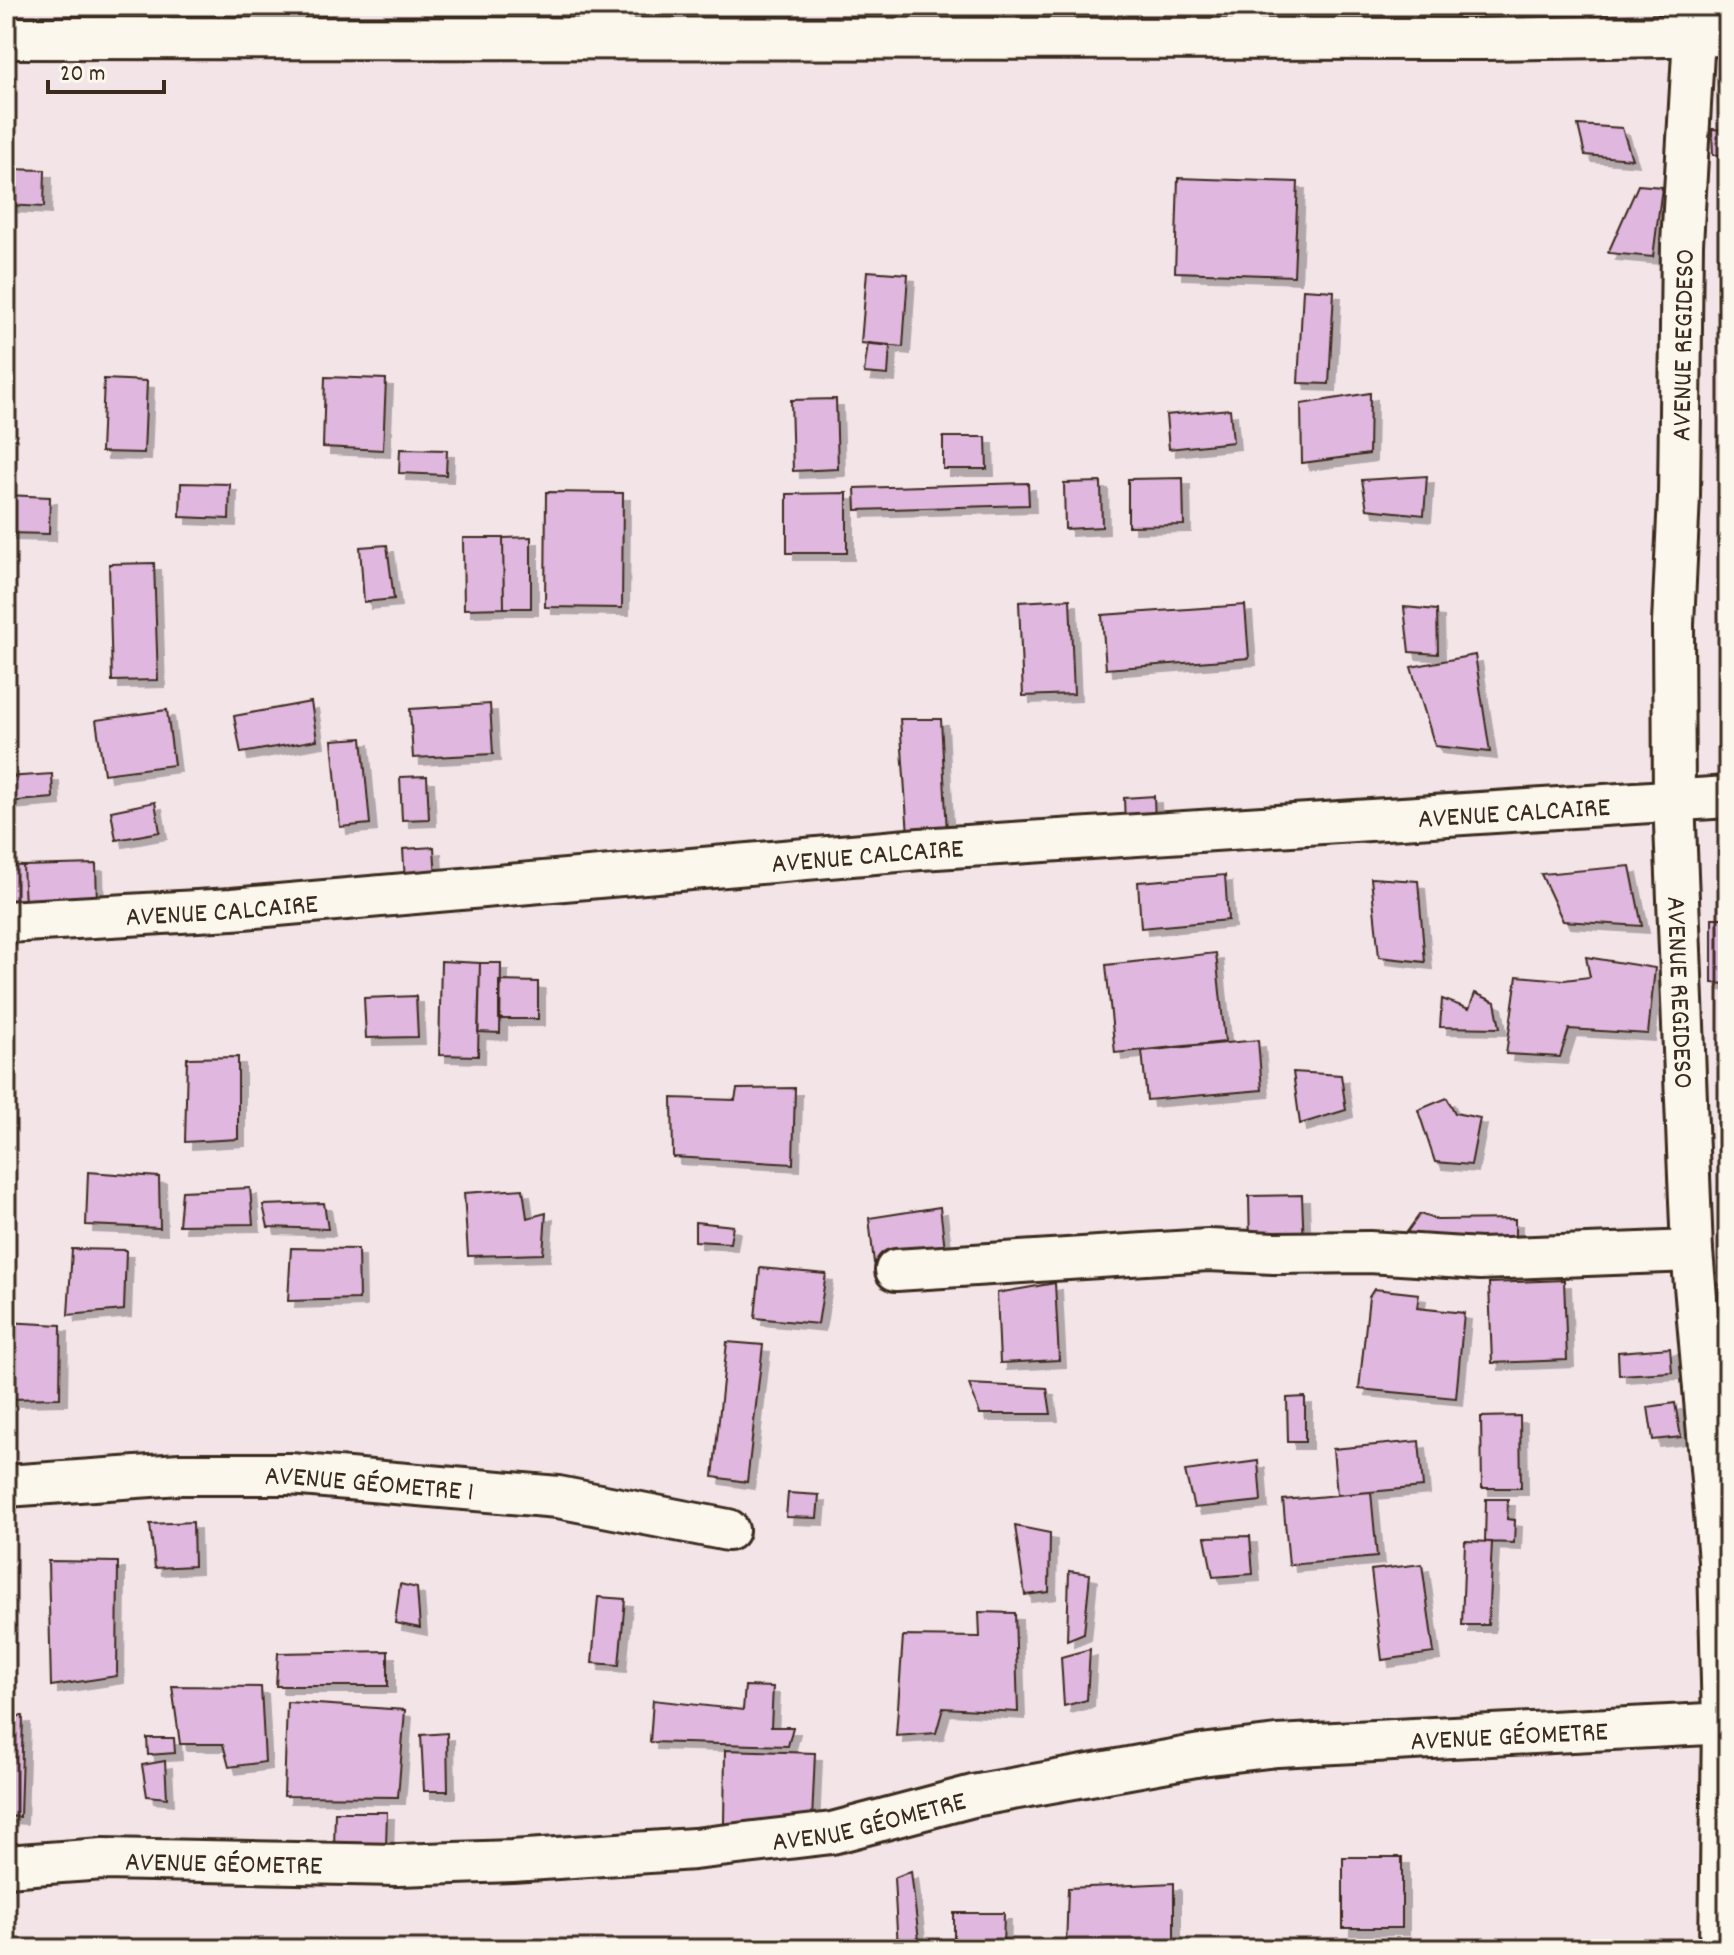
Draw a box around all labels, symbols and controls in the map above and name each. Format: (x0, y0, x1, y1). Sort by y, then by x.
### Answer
scale bar (48, 44, 164, 94)
text: 20 m (60, 58, 106, 92)
street label: AVENUE REGIDESO (1664, 248, 1708, 442)
street label: AVENUE CALCAIRE (1417, 790, 1612, 842)
street label: AVENUE CALCAIRE (770, 831, 965, 887)
street label: AVENUE CALCAIRE (125, 887, 320, 940)
street label: AVENUE REGIDESO (1653, 895, 1701, 1090)
street label: AVENUE GÉOMETRE 1 (265, 1459, 475, 1515)
street label: AVENUE GÉOMETRE (1410, 1714, 1609, 1764)
street label: AVENUE GÉOMETRE (770, 1784, 971, 1865)
street label: AVENUE GÉOMETRE (124, 1844, 323, 1888)

